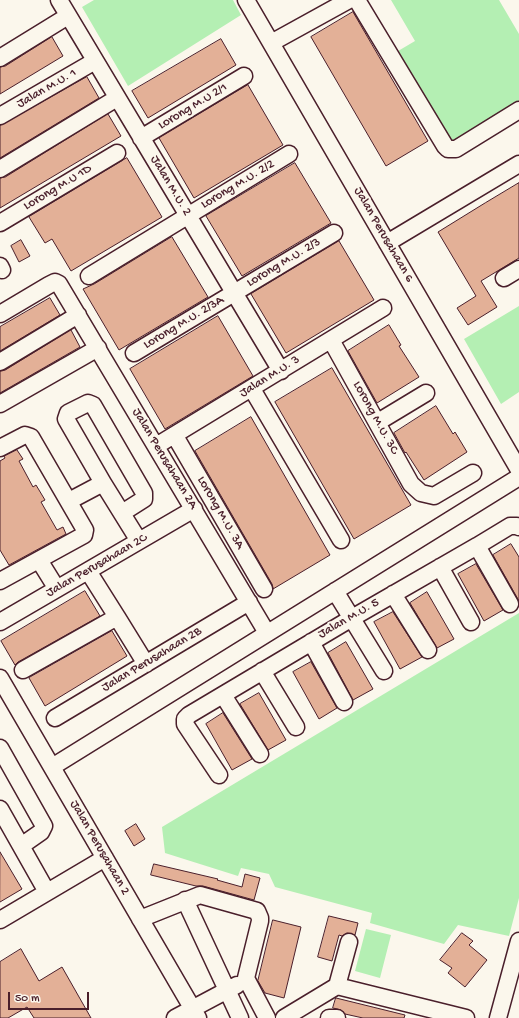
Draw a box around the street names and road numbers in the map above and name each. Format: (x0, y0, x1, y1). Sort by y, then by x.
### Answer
street label: Jalan M.U. 1 (14, 66, 80, 112)
street label: Lorong M.U 2/1 (156, 80, 230, 134)
street label: Jalan M.U. 2 (146, 153, 194, 219)
street label: Lorong M.U. 2/2 (198, 157, 278, 213)
street label: Lorong M.U 1D (21, 162, 95, 214)
street label: Jalan Perusahaan 6 (349, 185, 417, 285)
street label: Lorong M.U. 2/3 (244, 235, 324, 291)
street label: Lorong M.U. 2/3A (141, 293, 227, 353)
street label: Jalan M.U. 3 (237, 352, 303, 402)
street label: Lorong M.U. 3C (349, 379, 401, 457)
street label: Jalan Perusahaan 2A (128, 406, 200, 512)
street label: Lorong M.U. 3A (193, 474, 247, 552)
street label: Jalan Perusahaan 2C (44, 531, 150, 601)
street label: Jalan M.U. 5 (316, 595, 382, 643)
street label: Jalan Perusahaan 2B (99, 624, 205, 696)
street label: Jalan Perusahaan 2 (65, 798, 133, 898)

